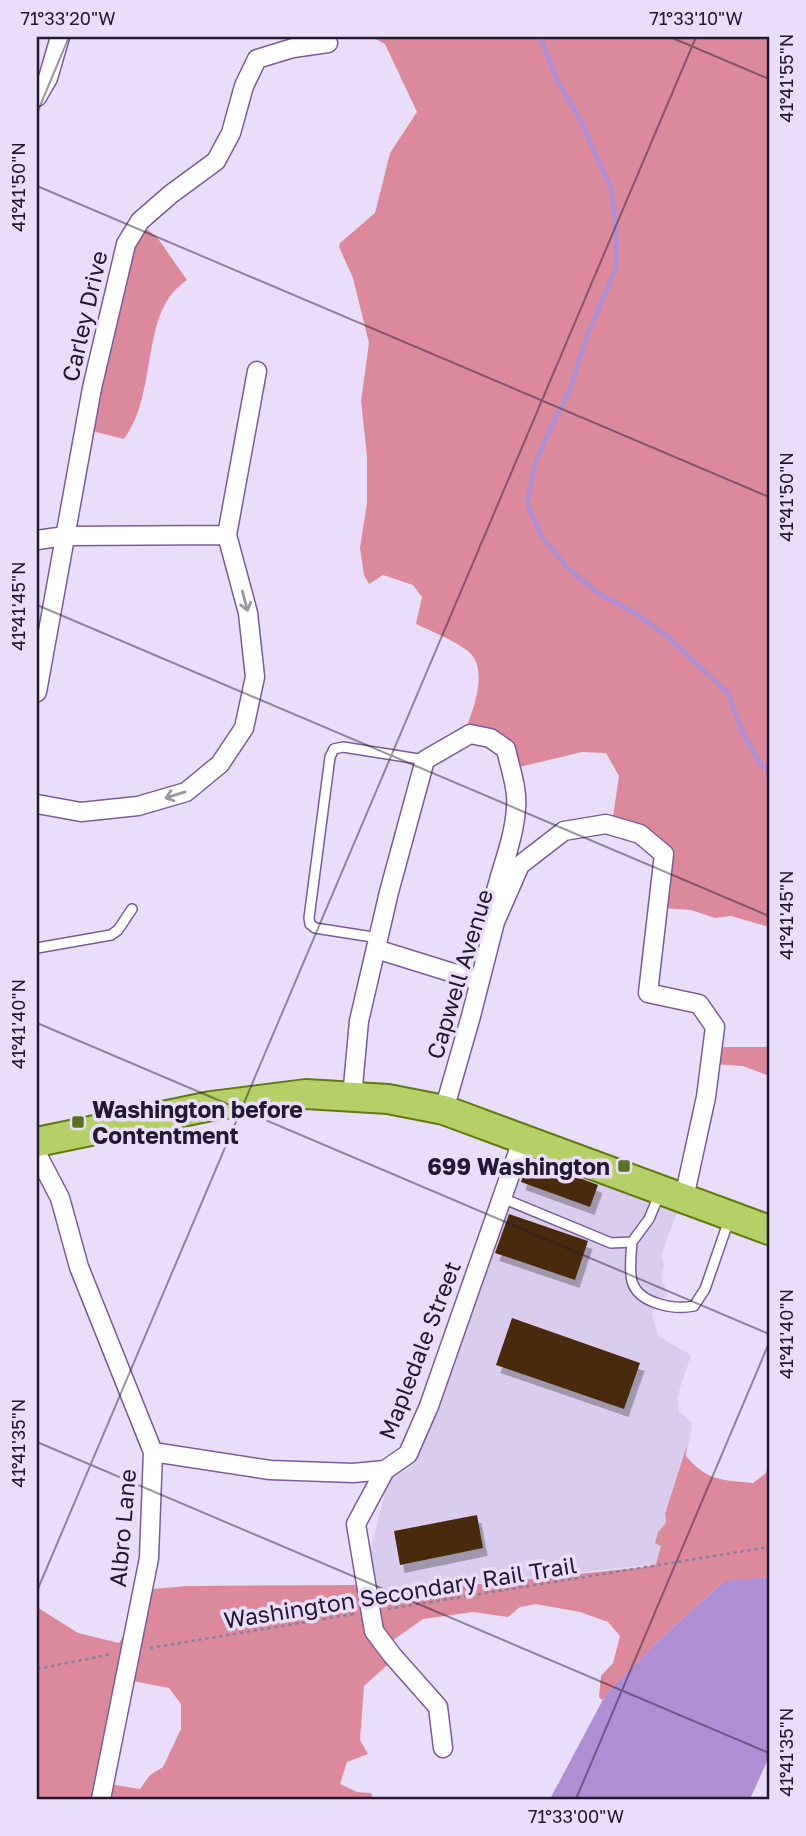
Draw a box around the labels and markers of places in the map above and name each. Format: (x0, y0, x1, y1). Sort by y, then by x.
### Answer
place label: Washington before Contentment (92, 1095, 303, 1149)
marker: Washington before Contentment (70, 1114, 86, 1130)
place label: 699 Washington (427, 1152, 610, 1180)
marker: 699 Washington (616, 1158, 632, 1174)

